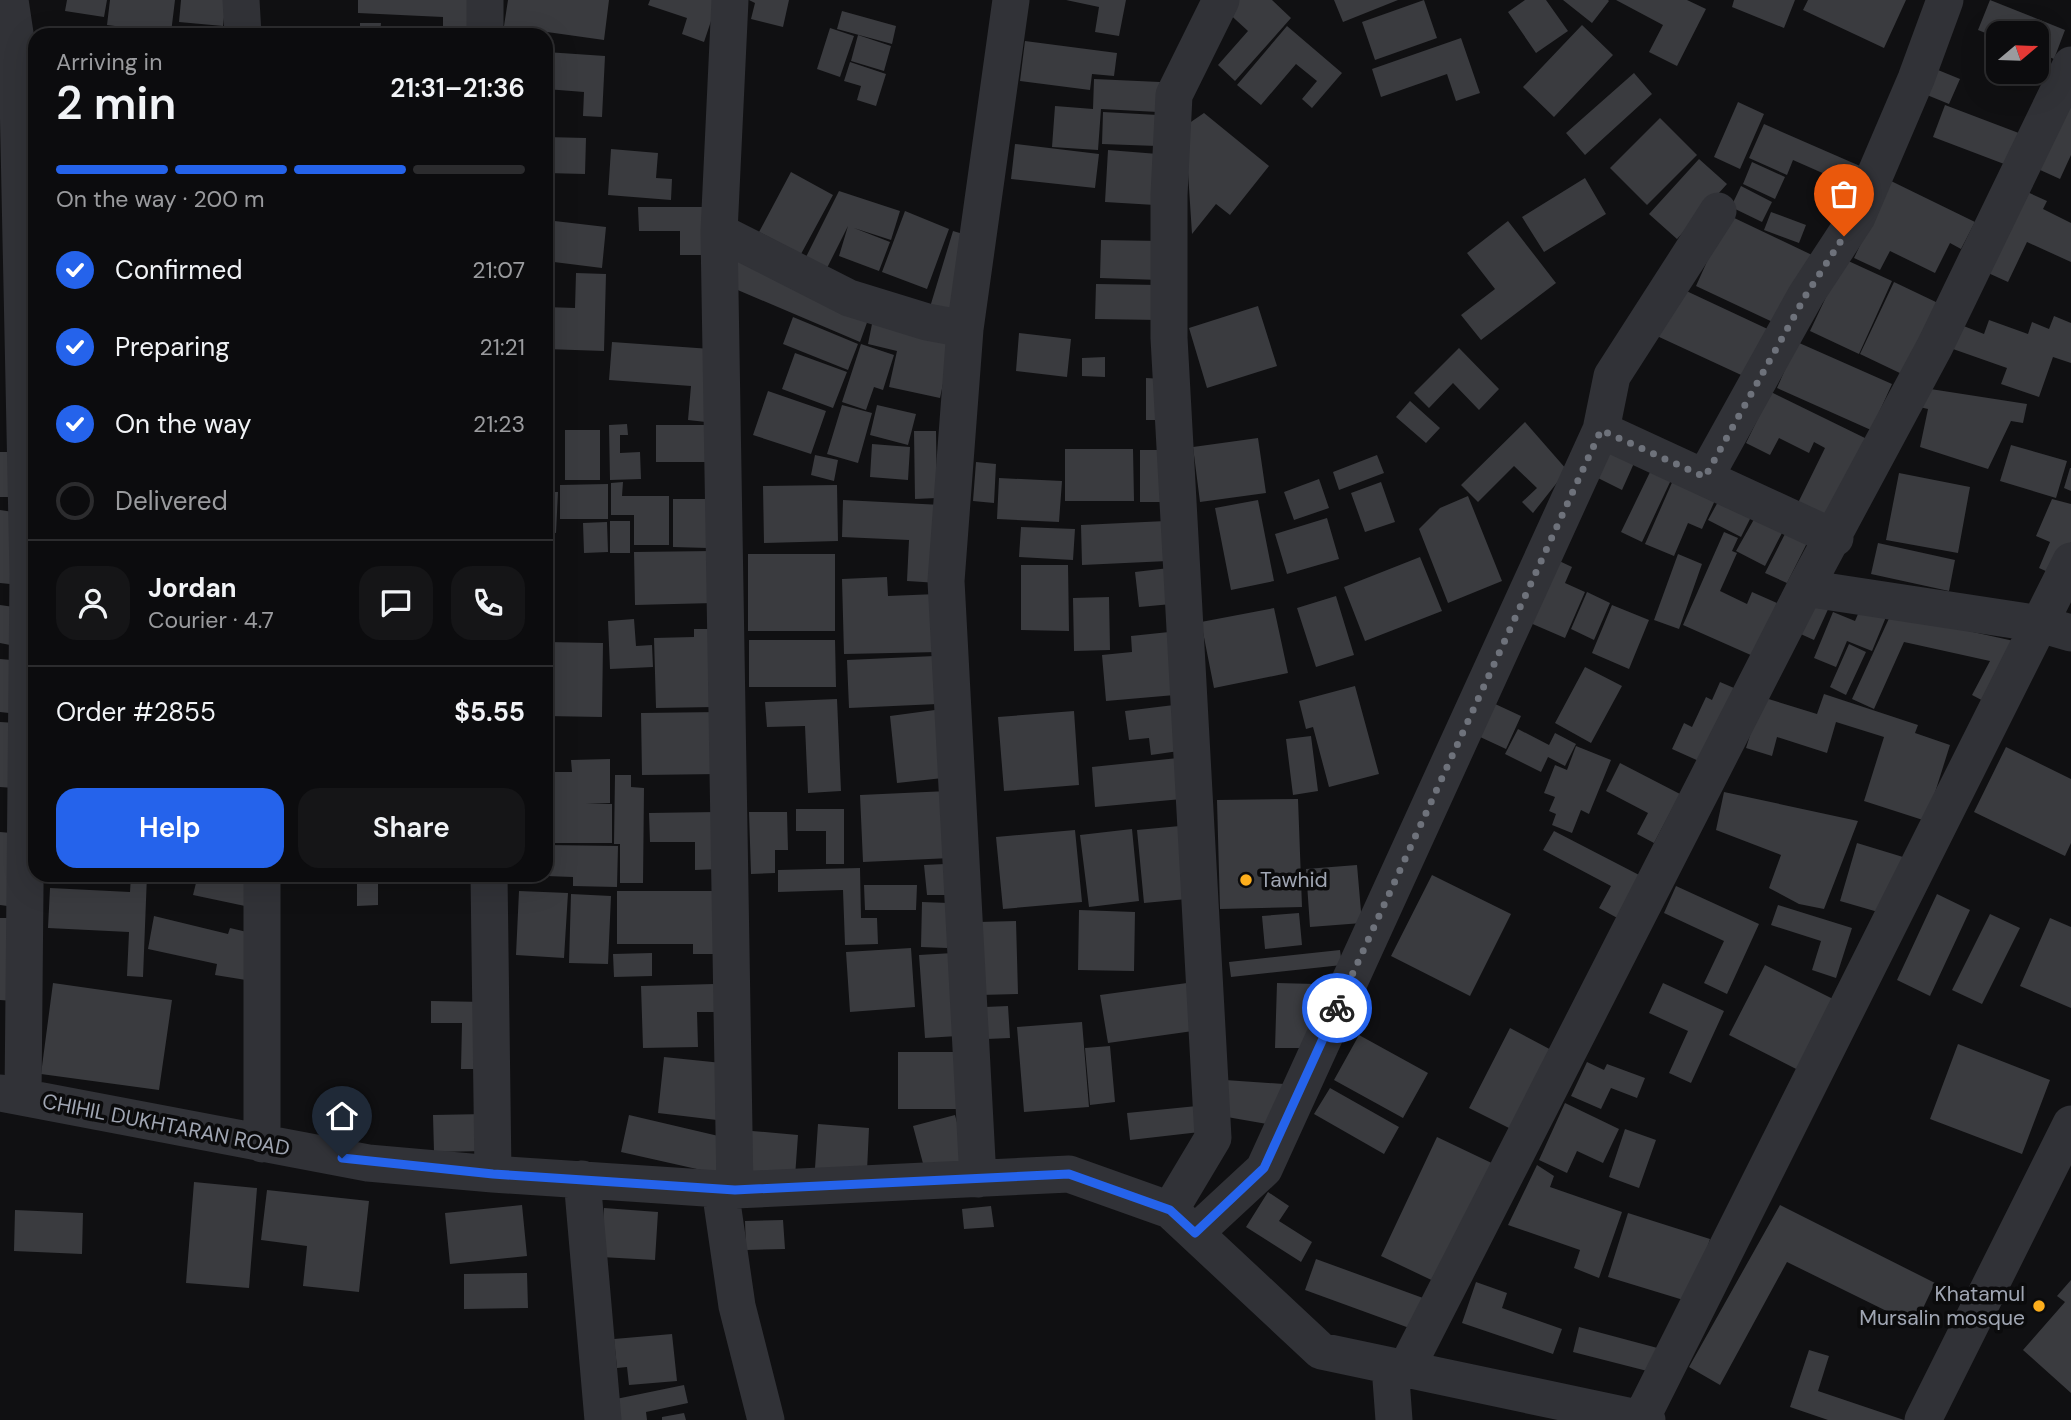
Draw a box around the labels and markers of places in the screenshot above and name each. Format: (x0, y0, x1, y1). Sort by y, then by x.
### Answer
pin (1814, 164, 1874, 236)
place label: Tawhid (1260, 866, 1328, 894)
marker: Tawhid (1238, 872, 1254, 888)
pin (312, 1086, 372, 1158)
place label: Khatamul Mursalin mosque (1859, 1280, 2025, 1332)
marker: Khatamul Mursalin mosque (2031, 1298, 2047, 1314)

